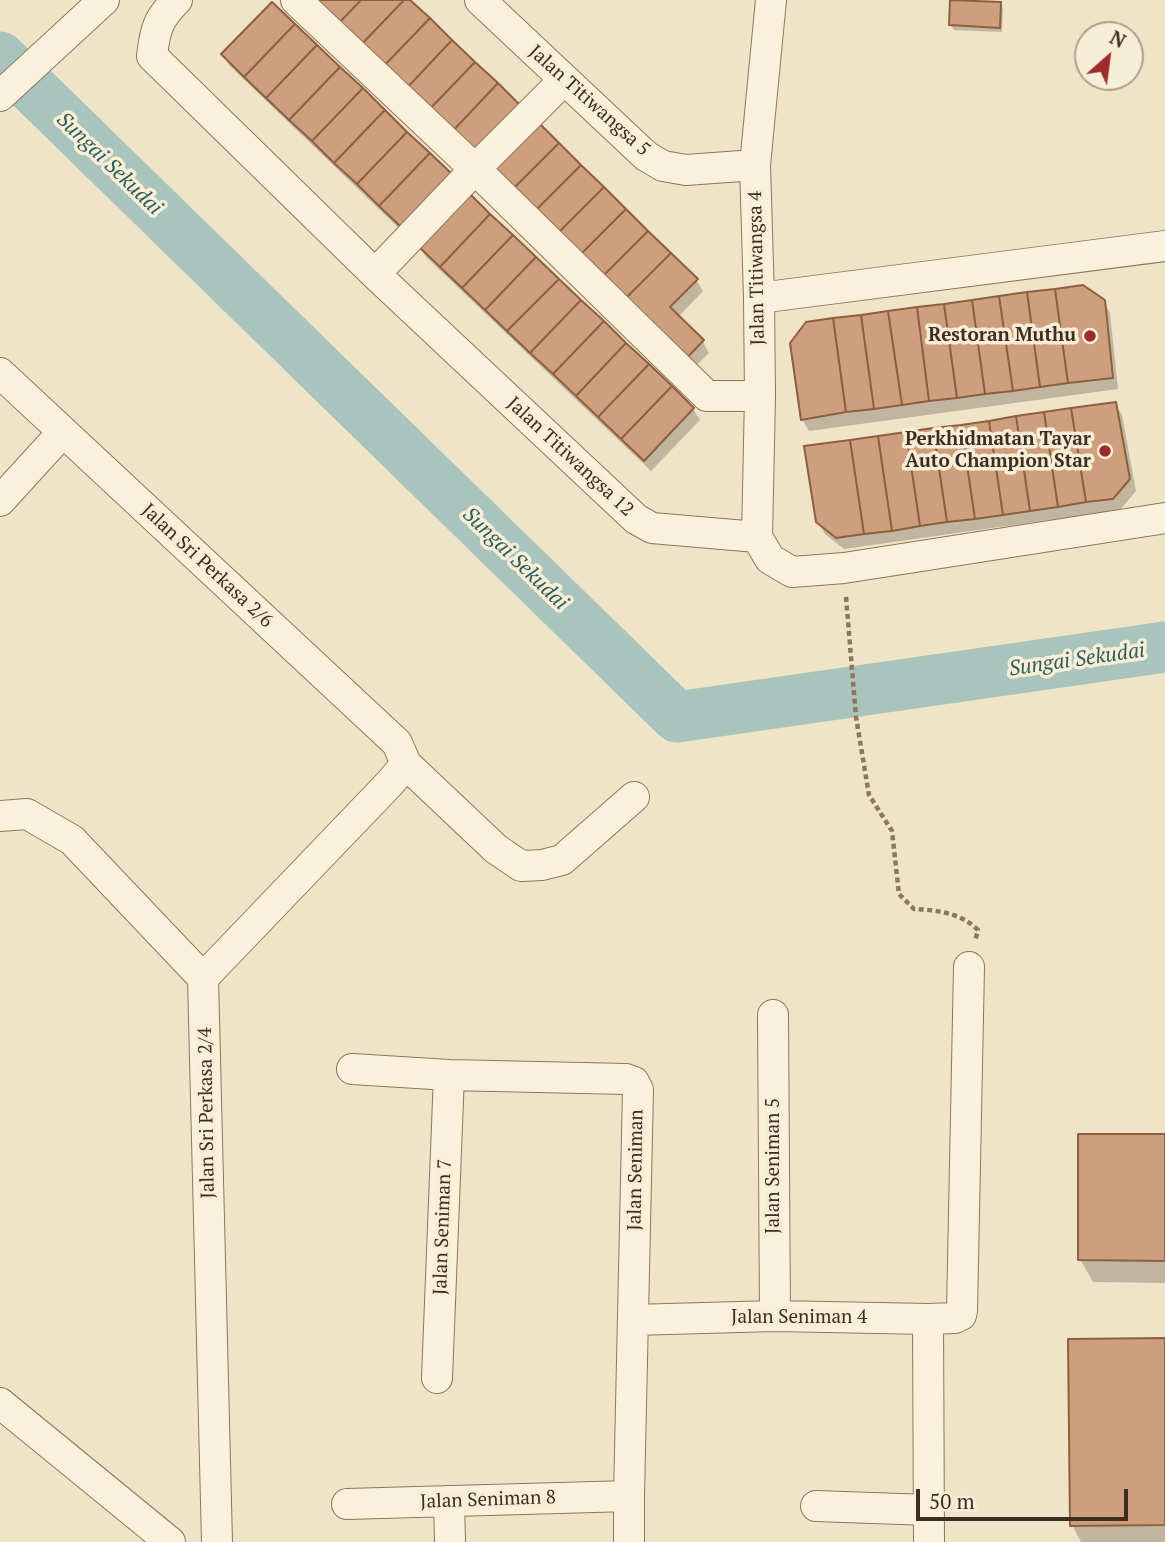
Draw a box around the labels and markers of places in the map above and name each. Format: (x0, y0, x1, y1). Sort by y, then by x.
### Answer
place label: Restoran Muthu (928, 325, 1076, 347)
marker: Restoran Muthu (1082, 328, 1098, 344)
place label: Perkhidmatan Tayar Auto Champion Star (905, 429, 1091, 473)
marker: Perkhidmatan Tayar Auto Champion Star (1097, 443, 1113, 459)

